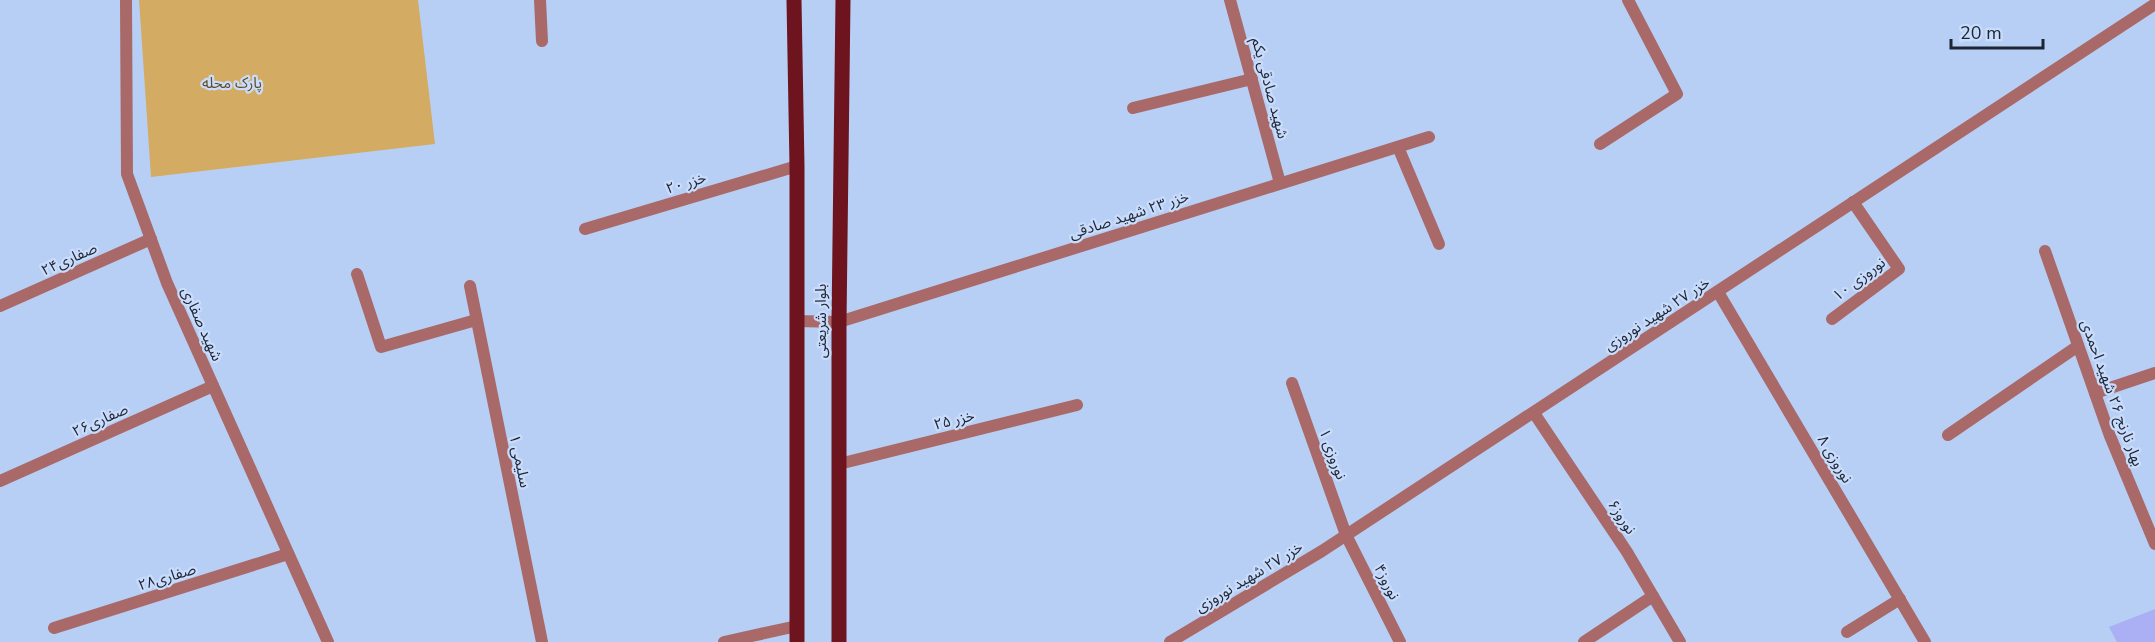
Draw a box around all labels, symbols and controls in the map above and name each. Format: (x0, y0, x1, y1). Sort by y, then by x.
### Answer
scale bar (1951, 12, 2042, 50)
text: 20 m (1960, 21, 2002, 45)
street label: شهید صادقی یکم (1246, 35, 1293, 141)
park label: پارک محله (202, 73, 262, 93)
street label: خزر ۲۰ (663, 167, 709, 199)
street label: خزر ۲۳ شهید صادقی (1067, 186, 1192, 244)
street label: صفاری۲۴ (38, 238, 100, 280)
street label: نوروزی ۱۰ (1829, 253, 1889, 305)
street label: خزر ۲۷ شهید نوروزی (1600, 272, 1714, 356)
street label: شهید صفاری (177, 284, 227, 364)
street label: بلوار شریعتی (811, 284, 831, 358)
street label: بهار نارنج ۲۶ شهید احمدی (2074, 317, 2148, 470)
street label: صفاری۲۶ (69, 399, 131, 441)
street label: خزر ۲۵ (932, 405, 977, 435)
street label: نوروزی ۱ (1315, 426, 1351, 482)
street label: نوروزی ۸ (1813, 431, 1857, 487)
street label: سلیمی ۱ (505, 433, 535, 490)
street label: نوروز۶ (1603, 496, 1641, 538)
street label: خزر ۲۷ شهید نوروزی (1191, 537, 1307, 617)
street label: صفاری۲۸ (136, 559, 198, 595)
street label: نوروز۴ (1370, 561, 1404, 603)

